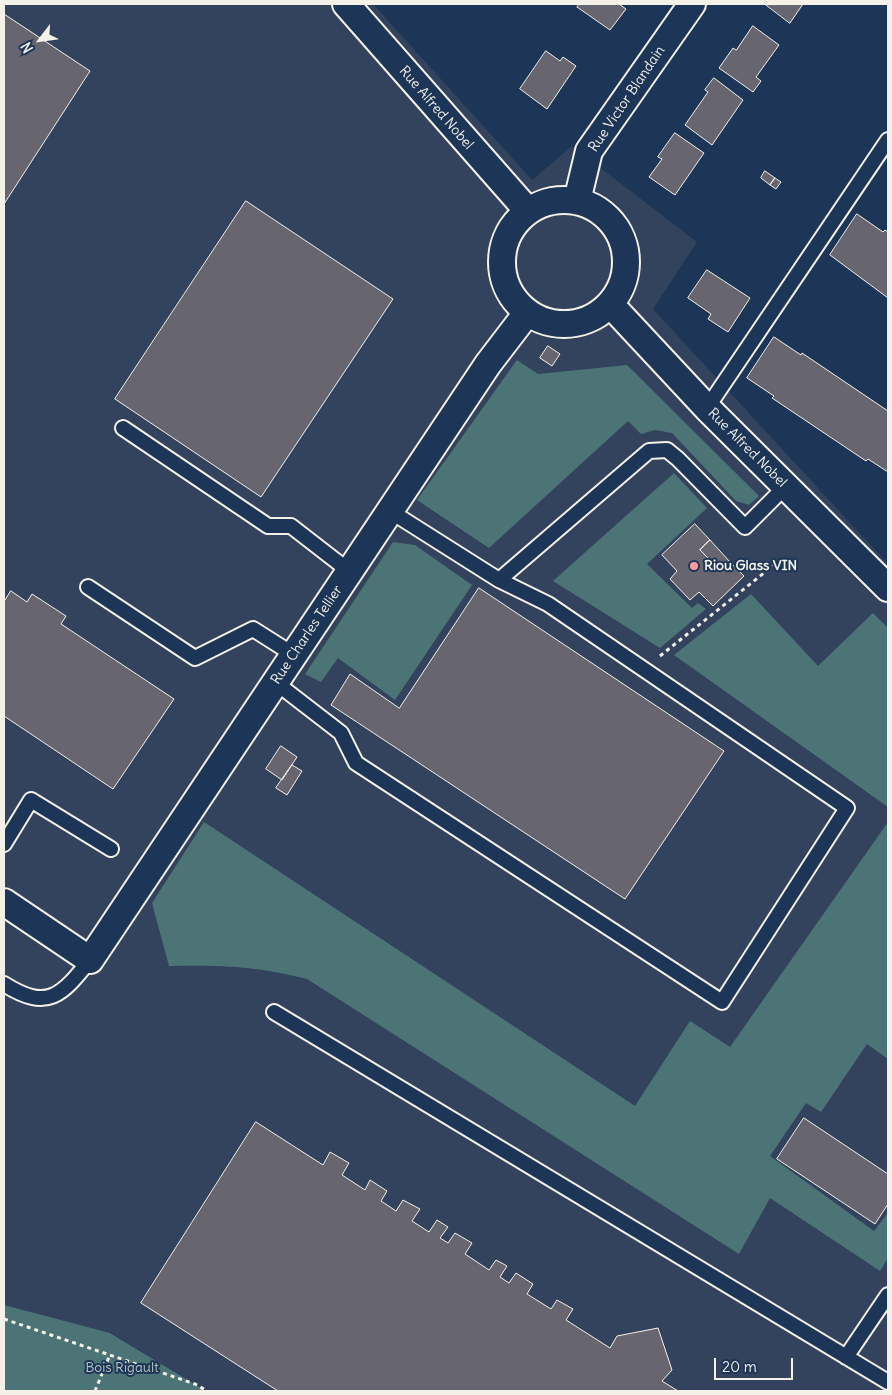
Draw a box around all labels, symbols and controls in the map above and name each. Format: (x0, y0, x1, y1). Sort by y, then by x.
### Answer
north arrow (15, 15, 65, 65)
text: N (17, 39, 37, 56)
street label: Rue Victor Blandain (585, 43, 669, 155)
street label: Rue Alfred Nobel (395, 63, 477, 153)
street label: Rue Alfred Nobel (704, 405, 790, 491)
place label: Riou Glass VIN (704, 558, 797, 574)
marker: Riou Glass VIN (688, 560, 700, 572)
street label: Rue Charles Tellier (268, 582, 346, 688)
scale bar (717, 1348, 796, 1380)
text: 20 m (722, 1357, 757, 1376)
park label: Bois Rigault (85, 1360, 159, 1376)

